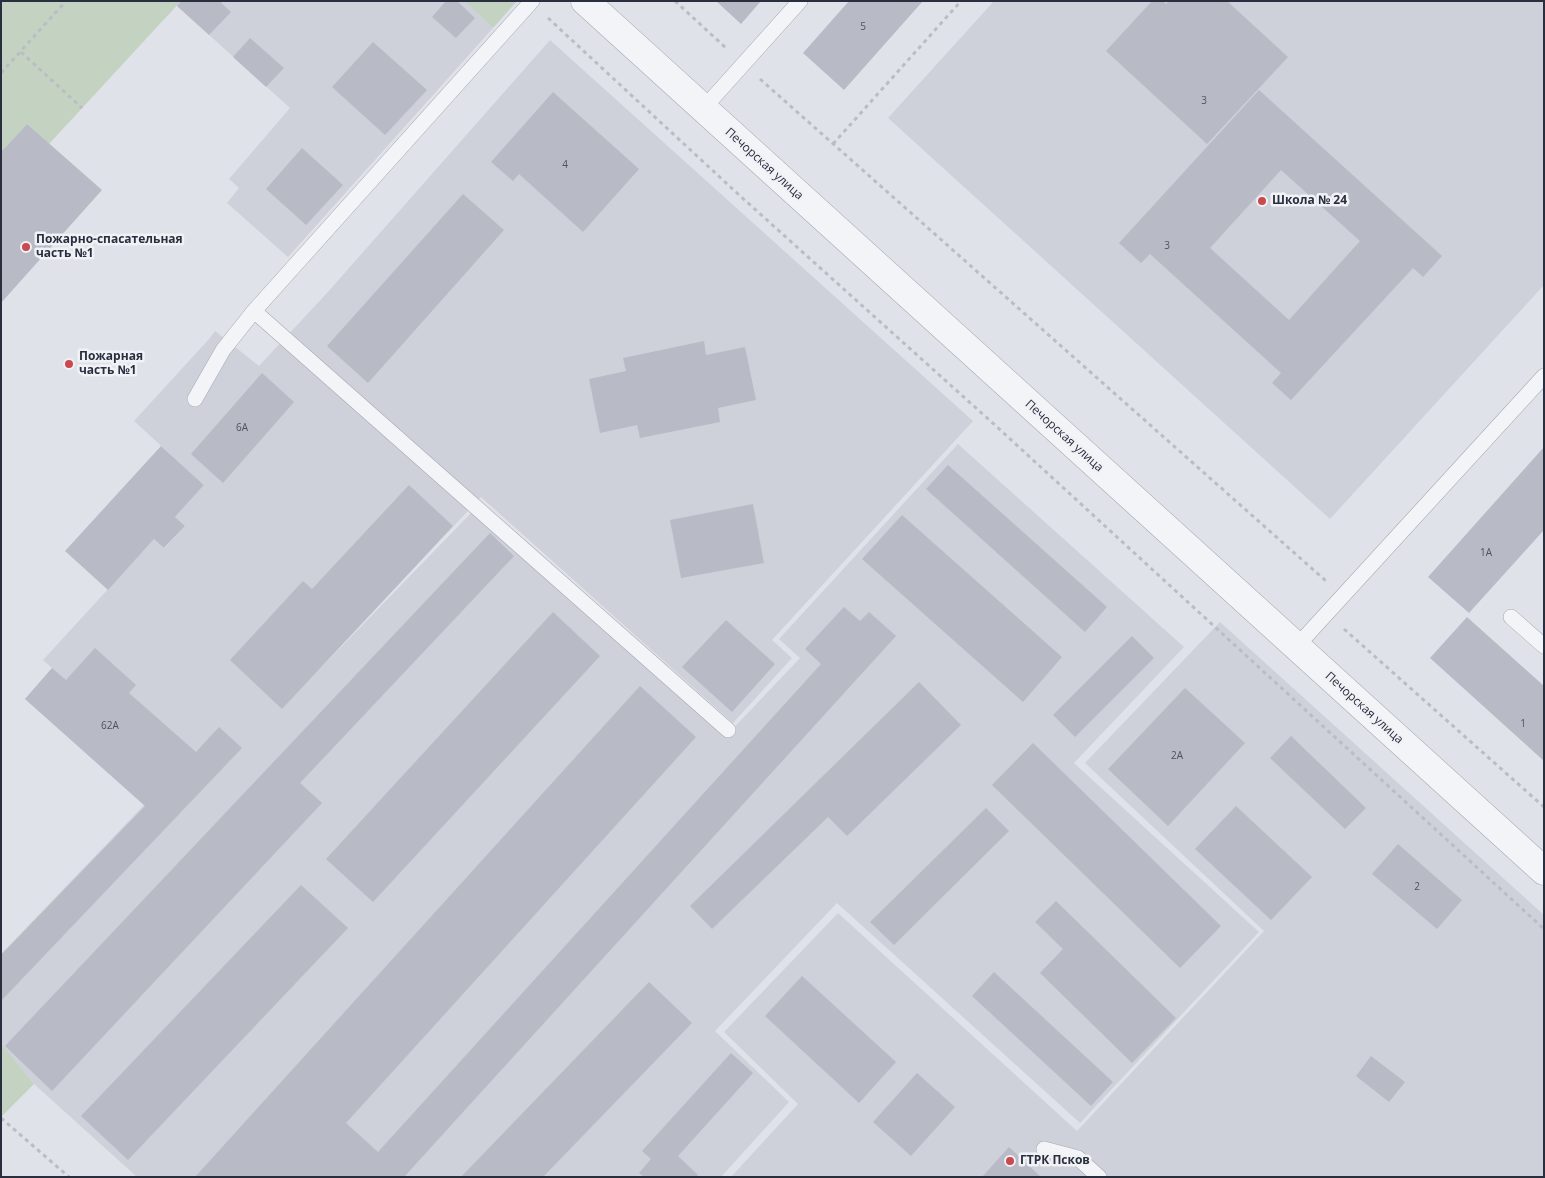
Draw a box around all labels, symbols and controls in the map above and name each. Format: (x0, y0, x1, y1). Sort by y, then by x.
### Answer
house number: 5 (860, 21, 866, 33)
house number: 3 (1201, 95, 1207, 107)
street label: Печорская улица (722, 125, 806, 203)
house number: 4 (562, 159, 568, 171)
place label: Школа № 24 (1272, 194, 1347, 208)
marker: Школа № 24 (1256, 195, 1268, 207)
place label: Пожарно-спасательная часть №1 (36, 233, 183, 261)
house number: 3 (1164, 240, 1170, 252)
marker: Пожарно-спасательная часть №1 (20, 241, 32, 253)
place label: Пожарная часть №1 (79, 350, 143, 378)
marker: Пожарная часть №1 (63, 358, 75, 370)
street label: Печорская улица (1022, 397, 1106, 475)
house number: 6А (236, 422, 248, 434)
house number: 1А (1480, 547, 1492, 559)
street label: Печорская улица (1322, 669, 1406, 747)
house number: 1 (1520, 718, 1526, 730)
house number: 62А (101, 720, 119, 732)
house number: 2А (1171, 750, 1183, 762)
house number: 2 (1414, 881, 1420, 893)
place label: ГТРК Псков (1020, 1154, 1090, 1168)
marker: ГТРК Псков (1004, 1155, 1016, 1167)

